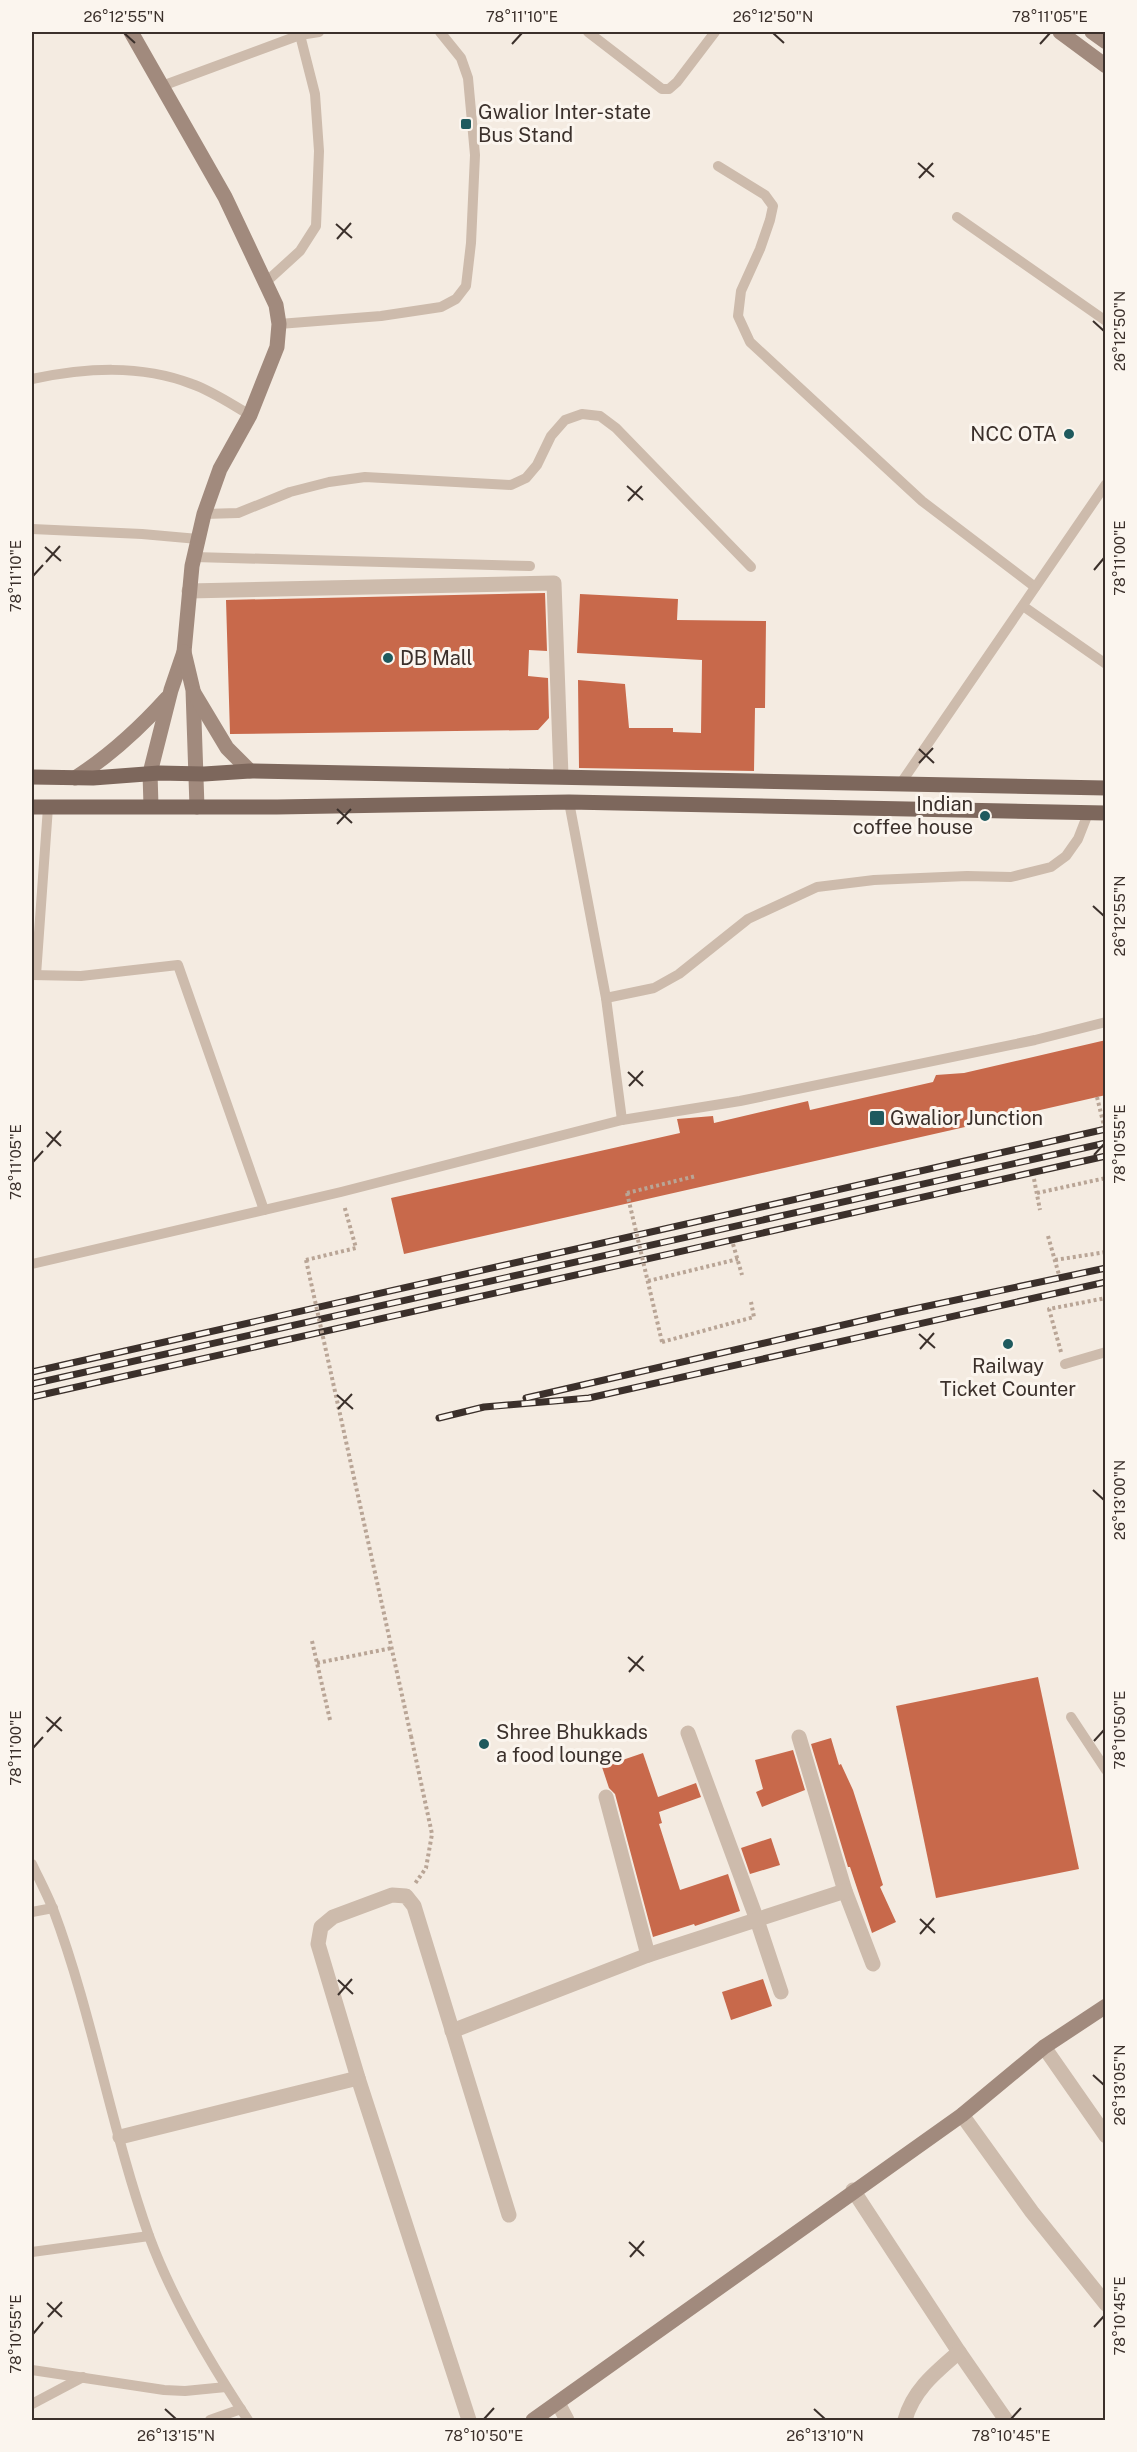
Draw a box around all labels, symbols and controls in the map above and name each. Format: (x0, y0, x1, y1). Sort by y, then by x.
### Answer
text: 26°12'55"N (84, 8, 164, 25)
text: 78°11'10"E (486, 8, 558, 25)
text: 26°12'50"N (733, 8, 813, 25)
text: 78°11'05"E (1012, 8, 1088, 25)
place label: Gwalior Inter-state Bus Stand (478, 100, 651, 147)
marker: Gwalior Inter-state Bus Stand (459, 117, 473, 131)
text: 26°12'50"N (1111, 291, 1128, 371)
place label: NCC OTA (970, 422, 1057, 446)
marker: NCC OTA (1062, 427, 1076, 441)
text: 78°11'00"E (1111, 520, 1128, 596)
text: 78°11'10"E (7, 540, 24, 612)
place label: DB Mall (400, 646, 473, 670)
marker: DB Mall (381, 651, 395, 665)
place label: Indian coffee house (853, 792, 973, 839)
marker: Indian coffee house (978, 809, 992, 823)
text: 26°12'55"N (1111, 876, 1128, 956)
text: 78°10'55"E (1111, 1104, 1128, 1184)
place label: Gwalior Junction (890, 1106, 1043, 1130)
marker: Gwalior Junction (868, 1109, 886, 1127)
text: 78°11'05"E (7, 1124, 24, 1200)
marker: Railway Ticket Counter (1001, 1337, 1015, 1351)
place label: Railway Ticket Counter (940, 1354, 1076, 1401)
text: 26°13'00"N (1111, 1460, 1128, 1540)
text: 78°10'50"E (1111, 1691, 1128, 1769)
text: 78°11'00"E (7, 1710, 24, 1786)
place label: Shree Bhukkads a food lounge (496, 1720, 648, 1767)
marker: Shree Bhukkads a food lounge (477, 1737, 491, 1751)
text: 26°13'05"N (1111, 2045, 1128, 2125)
text: 78°10'45"E (1111, 2277, 1128, 2355)
text: 78°10'55"E (7, 2294, 24, 2374)
text: 26°13'15"N (137, 2427, 215, 2444)
text: 78°10'50"E (445, 2427, 523, 2444)
text: 26°13'10"N (786, 2427, 864, 2444)
text: 78°10'45"E (972, 2427, 1050, 2444)

